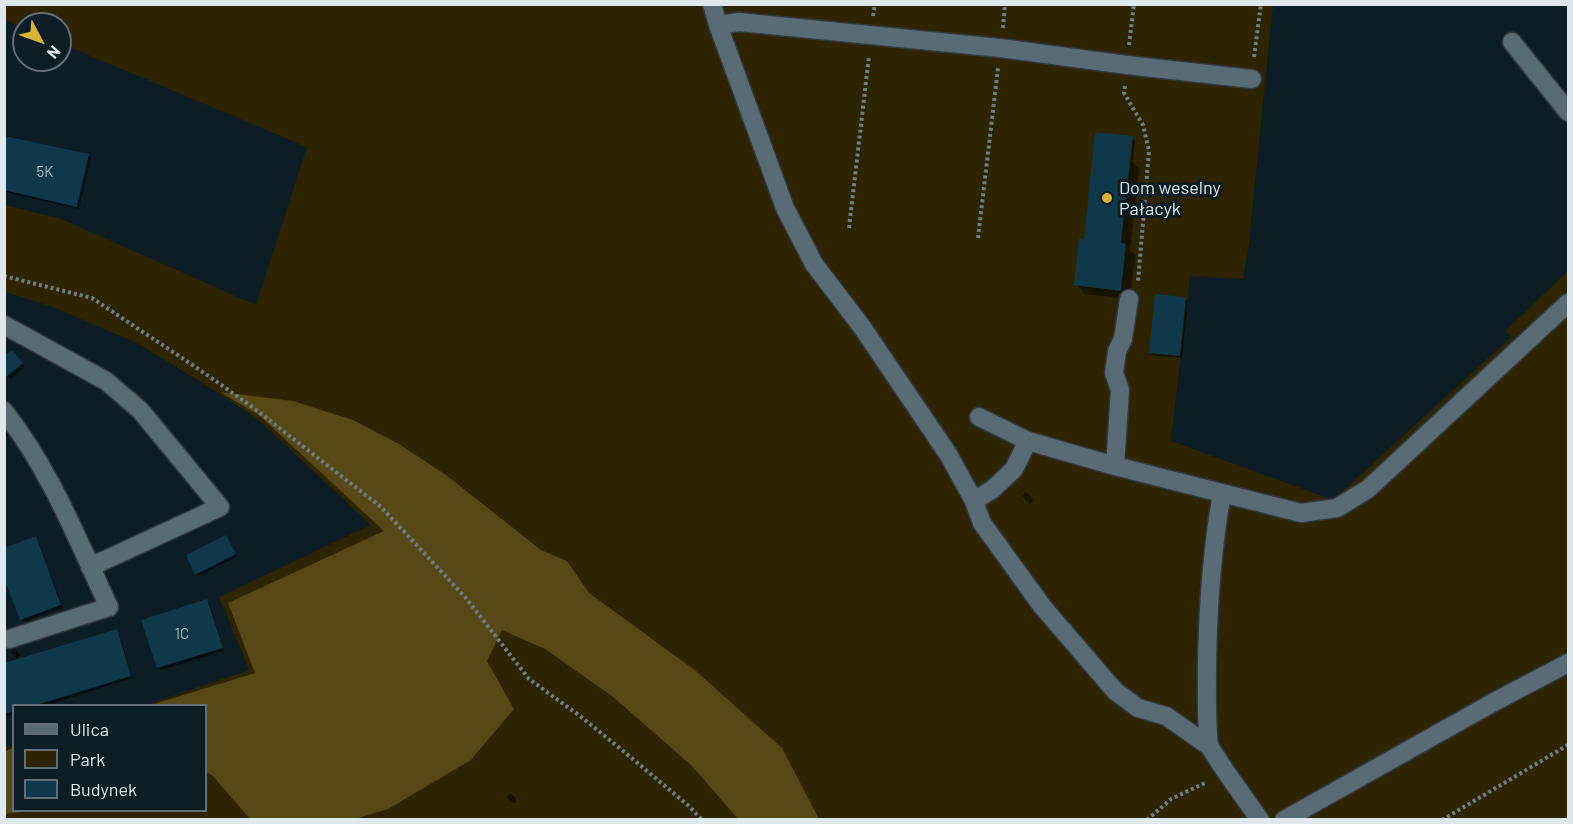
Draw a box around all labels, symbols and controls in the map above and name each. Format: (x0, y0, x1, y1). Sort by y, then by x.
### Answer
north arrow (12, 12, 72, 72)
text: N (44, 43, 65, 63)
house number: 5K (37, 163, 53, 181)
place label: Dom weselny Pałacyk (1119, 177, 1221, 219)
marker: Dom weselny Pałacyk (1100, 191, 1114, 205)
house number: 1C (175, 625, 189, 643)
legend (12, 704, 207, 812)
text: Ulica (70, 718, 109, 740)
text: Park (70, 748, 105, 770)
text: Budynek (70, 778, 137, 800)

